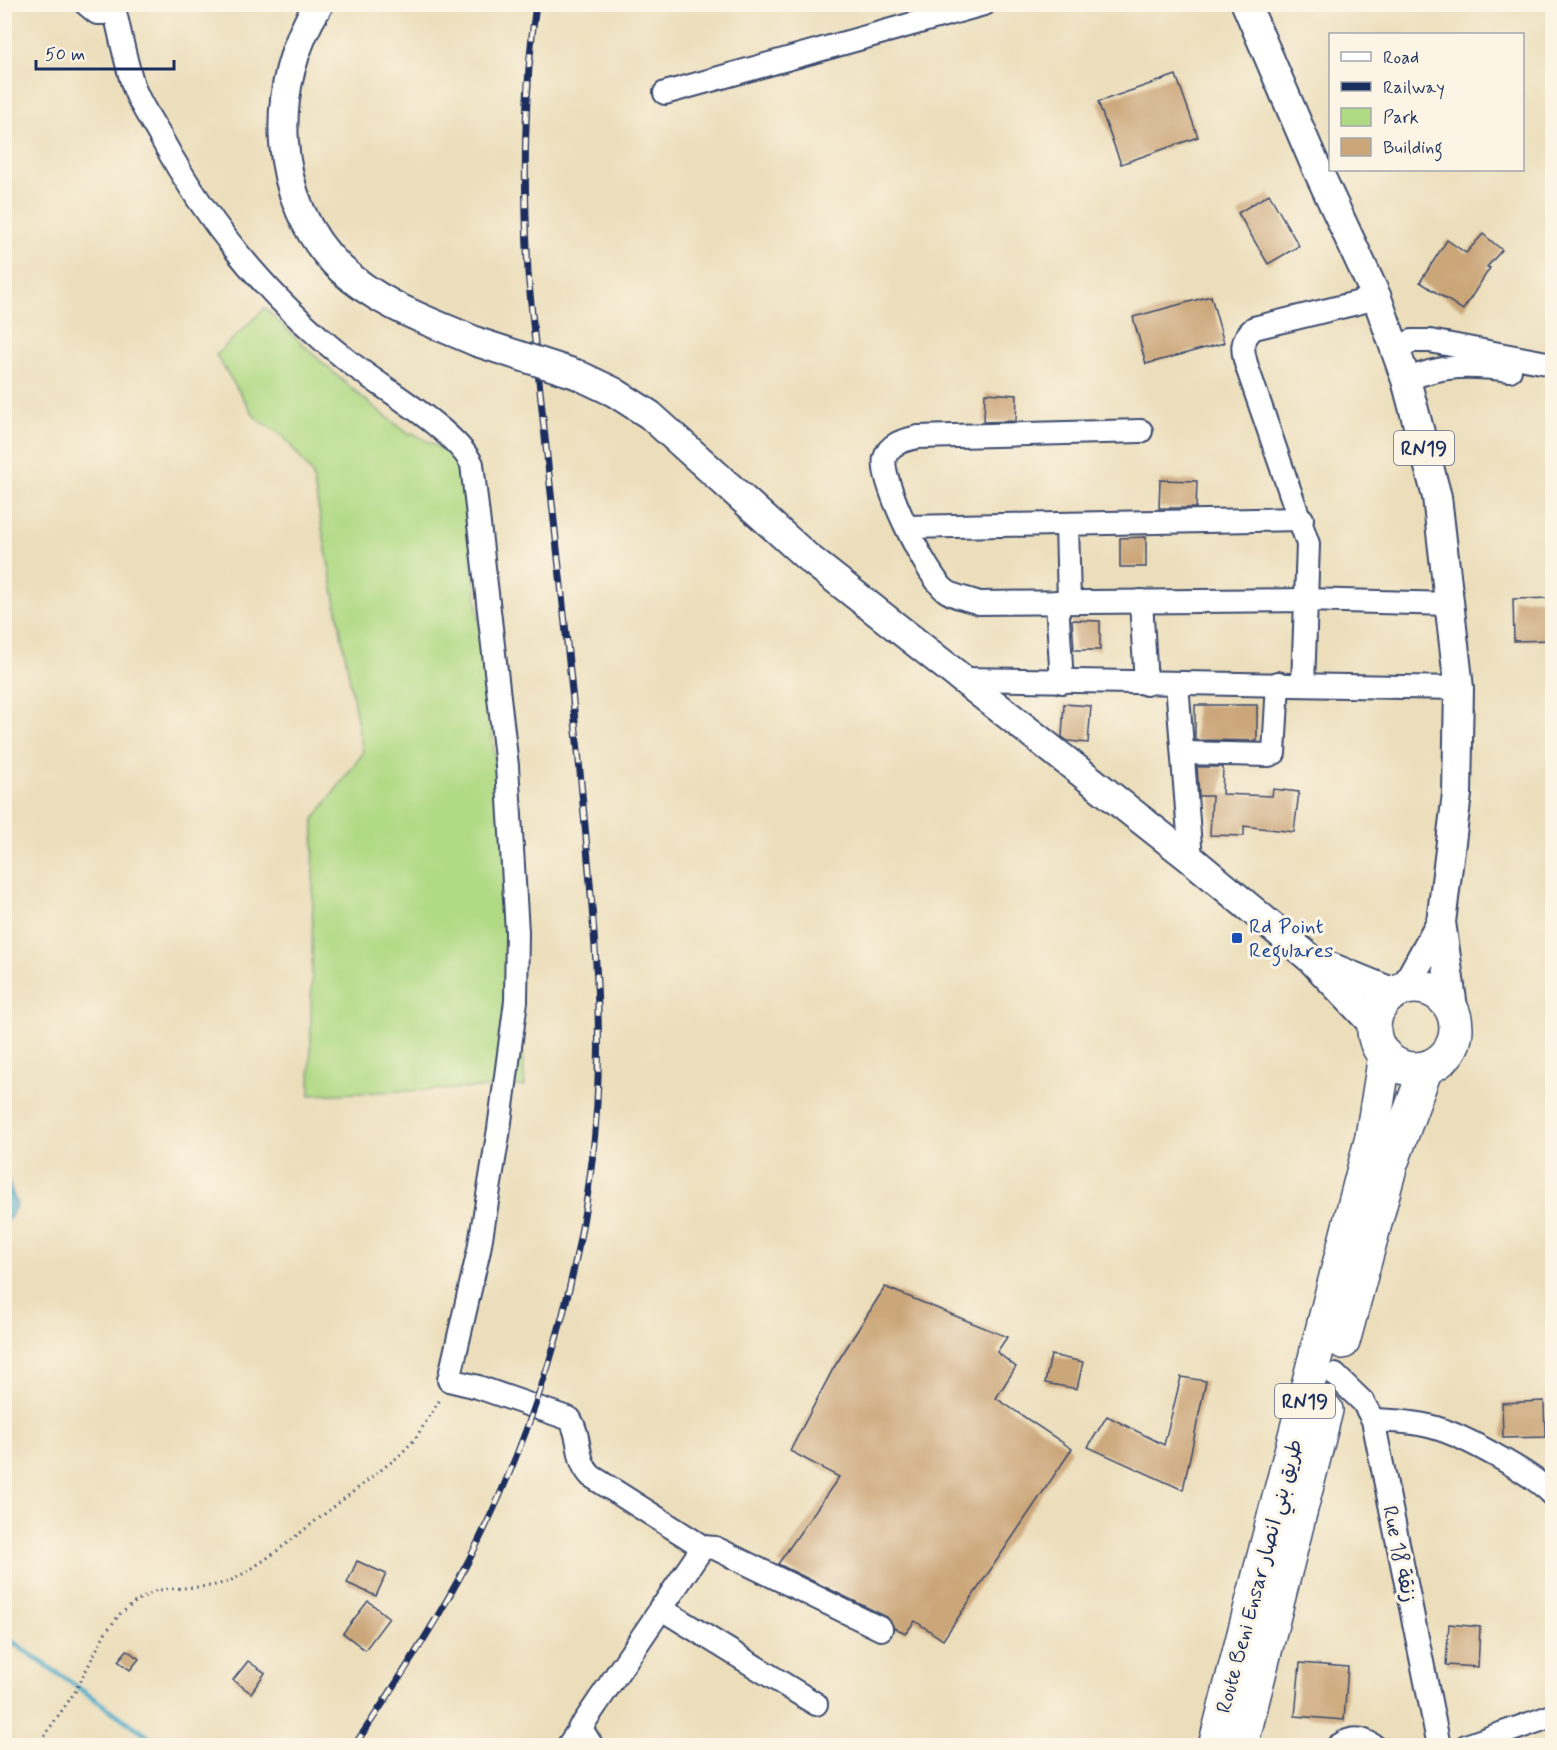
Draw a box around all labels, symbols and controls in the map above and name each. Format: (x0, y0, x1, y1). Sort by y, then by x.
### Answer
scale bar (36, 33, 174, 71)
legend (1329, 33, 1524, 171)
text: 50 m (45, 43, 85, 67)
text: Road (1383, 46, 1419, 70)
text: Railway (1383, 76, 1445, 100)
text: Park (1383, 106, 1419, 130)
text: Building (1383, 136, 1443, 162)
road number: RN19 (1394, 431, 1454, 465)
place label: Rd Point Regulares (1249, 913, 1333, 967)
marker: Rd Point Regulares (1230, 931, 1244, 945)
road number: RN19 (1275, 1384, 1335, 1418)
street label: Route Beni Ensar طريق بني انصار (1210, 1436, 1314, 1717)
street label: Rue 18 زنقة (1375, 1503, 1423, 1605)

